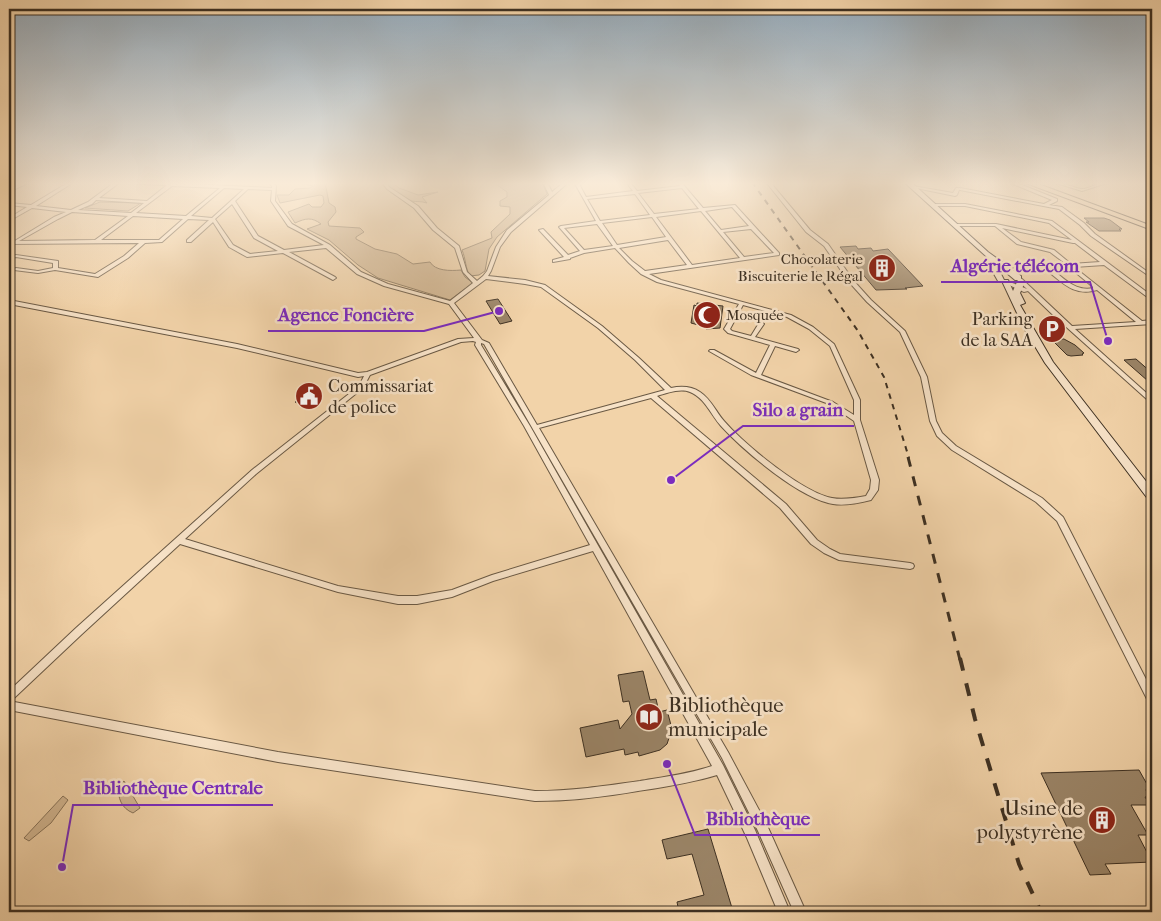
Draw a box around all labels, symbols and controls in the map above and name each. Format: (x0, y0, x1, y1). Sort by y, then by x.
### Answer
callout: Algérie télécom (941, 248, 1090, 282)
place label: Chocolaterie Biscuiterie le Régal (738, 250, 864, 285)
building icon: Chocolaterie Biscuiterie le Régal (867, 253, 897, 283)
text: Algérie télécom (950, 255, 1079, 277)
callout: Agence Foncière (268, 297, 424, 331)
mosque icon: Mosquée (692, 300, 722, 330)
text: Agence Foncière (277, 304, 415, 326)
place label: Mosquée (726, 306, 784, 324)
place label: Parking de la SAA (961, 309, 1033, 351)
parking icon: Parking de la SAA (1037, 314, 1067, 344)
place label: Commissariat de police (328, 376, 434, 418)
public building icon: Commissariat de police (294, 381, 324, 411)
callout: Silo a grain (743, 392, 854, 426)
text: Silo a grain (753, 399, 844, 421)
place label: Bibliothèque municipale (668, 693, 784, 741)
library icon: Bibliothèque municipale (634, 702, 664, 732)
callout: Bibliothèque Centrale (73, 771, 273, 805)
text: Bibliothèque Centrale (83, 777, 264, 799)
place label: Usine de polystyrène (976, 796, 1083, 844)
callout: Bibliothèque (695, 801, 820, 835)
building icon: Usine de polystyrène (1087, 805, 1117, 835)
text: Bibliothèque (706, 808, 811, 830)

